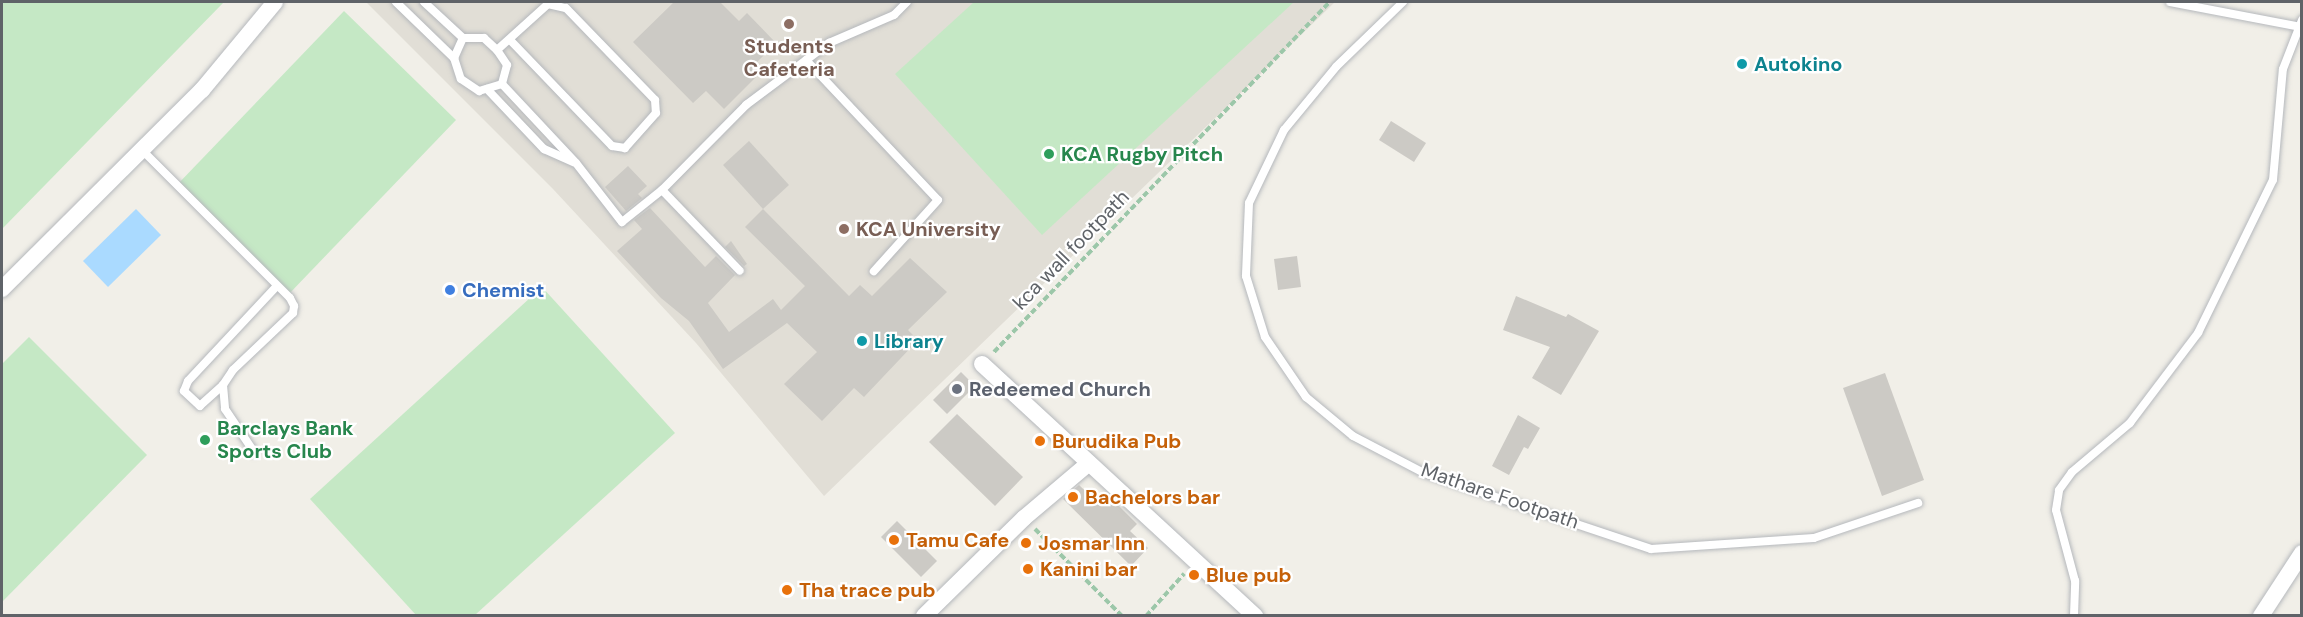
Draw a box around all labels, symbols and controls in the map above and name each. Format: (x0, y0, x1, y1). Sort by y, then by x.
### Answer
marker: Students Cafeteria (782, 17, 796, 31)
place label: Students Cafeteria (743, 34, 835, 81)
place label: Autokino (1754, 52, 1842, 76)
marker: Autokino (1735, 57, 1749, 71)
place label: KCA Rugby Pitch (1061, 142, 1223, 166)
marker: KCA Rugby Pitch (1042, 147, 1056, 161)
street label: kca wall footpath (1008, 185, 1134, 315)
place label: KCA University (856, 217, 1001, 241)
marker: KCA University (837, 222, 851, 236)
place label: Chemist (462, 278, 544, 302)
marker: Chemist (443, 283, 457, 297)
place label: Library (874, 329, 944, 353)
marker: Library (855, 334, 869, 348)
place label: Redeemed Church (969, 377, 1151, 401)
marker: Redeemed Church (950, 382, 964, 396)
place label: Barclays Bank Sports Club (217, 416, 354, 463)
place label: Burudika Pub (1052, 429, 1181, 453)
marker: Barclays Bank Sports Club (198, 433, 212, 447)
marker: Burudika Pub (1033, 434, 1047, 448)
street label: Mathare Footpath (1418, 458, 1582, 534)
place label: Bachelors bar (1085, 485, 1220, 509)
marker: Bachelors bar (1066, 490, 1080, 504)
place label: Tamu Cafe (906, 528, 1009, 552)
place label: Josmar Inn (1038, 531, 1145, 555)
marker: Tamu Cafe (887, 533, 901, 547)
marker: Josmar Inn (1019, 536, 1033, 550)
place label: Kanini bar (1040, 557, 1137, 581)
marker: Kanini bar (1021, 562, 1035, 576)
place label: Blue pub (1206, 563, 1292, 587)
marker: Blue pub (1187, 568, 1201, 582)
place label: Tha trace pub (799, 578, 936, 602)
marker: Tha trace pub (780, 583, 794, 597)

